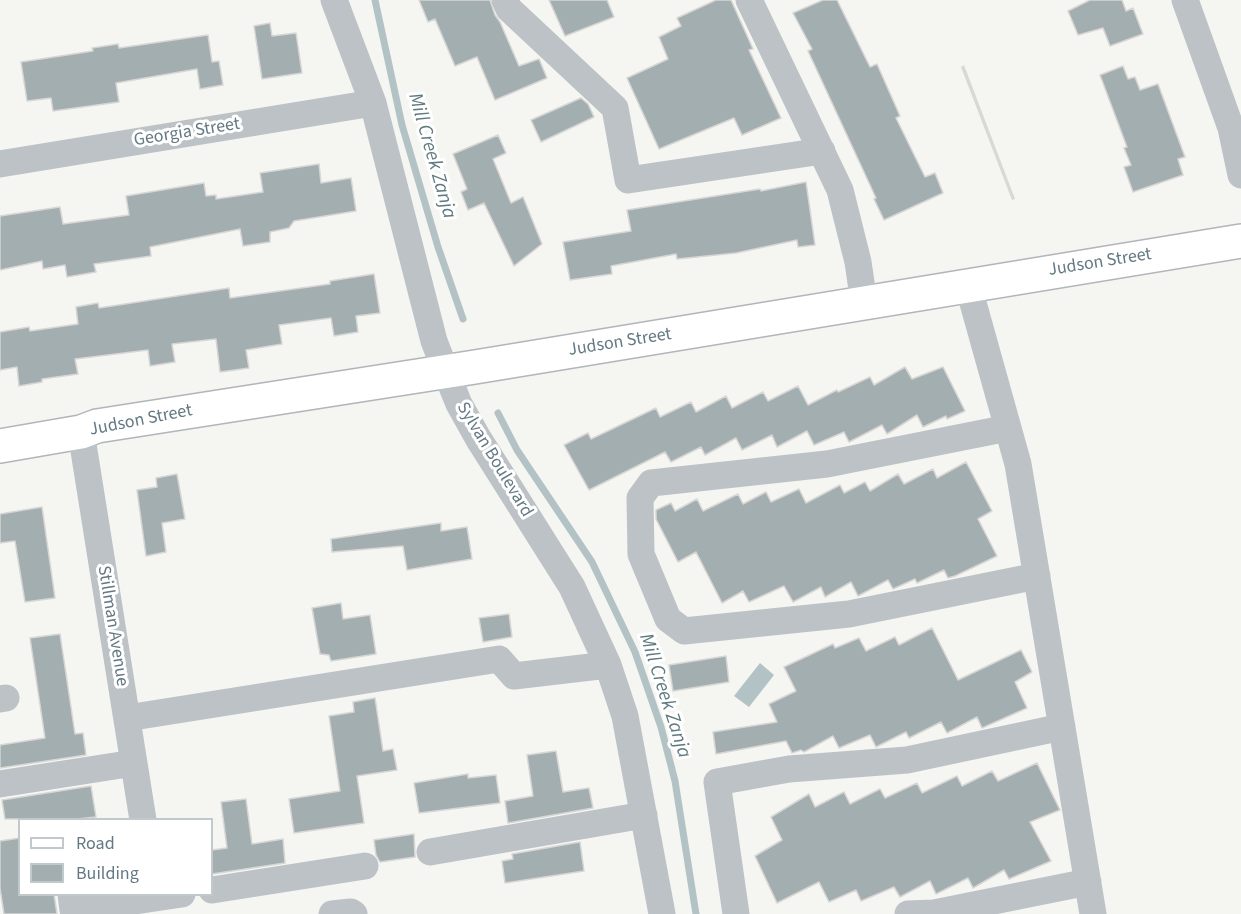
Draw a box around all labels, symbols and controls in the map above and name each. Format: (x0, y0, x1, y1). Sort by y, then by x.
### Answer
water label: Mill Creek Zanja (402, 90, 460, 222)
street label: Georgia Street (132, 114, 242, 152)
street label: Judson Street (1047, 244, 1153, 282)
street label: Judson Street (567, 324, 673, 362)
street label: Sylvan Boulevard (451, 399, 537, 521)
street label: Judson Street (88, 400, 194, 442)
street label: Stillman Avenue (92, 564, 132, 688)
water label: Mill Creek Zanja (633, 631, 695, 761)
legend (18, 818, 213, 896)
text: Road (76, 831, 115, 856)
text: Building (76, 861, 139, 886)

